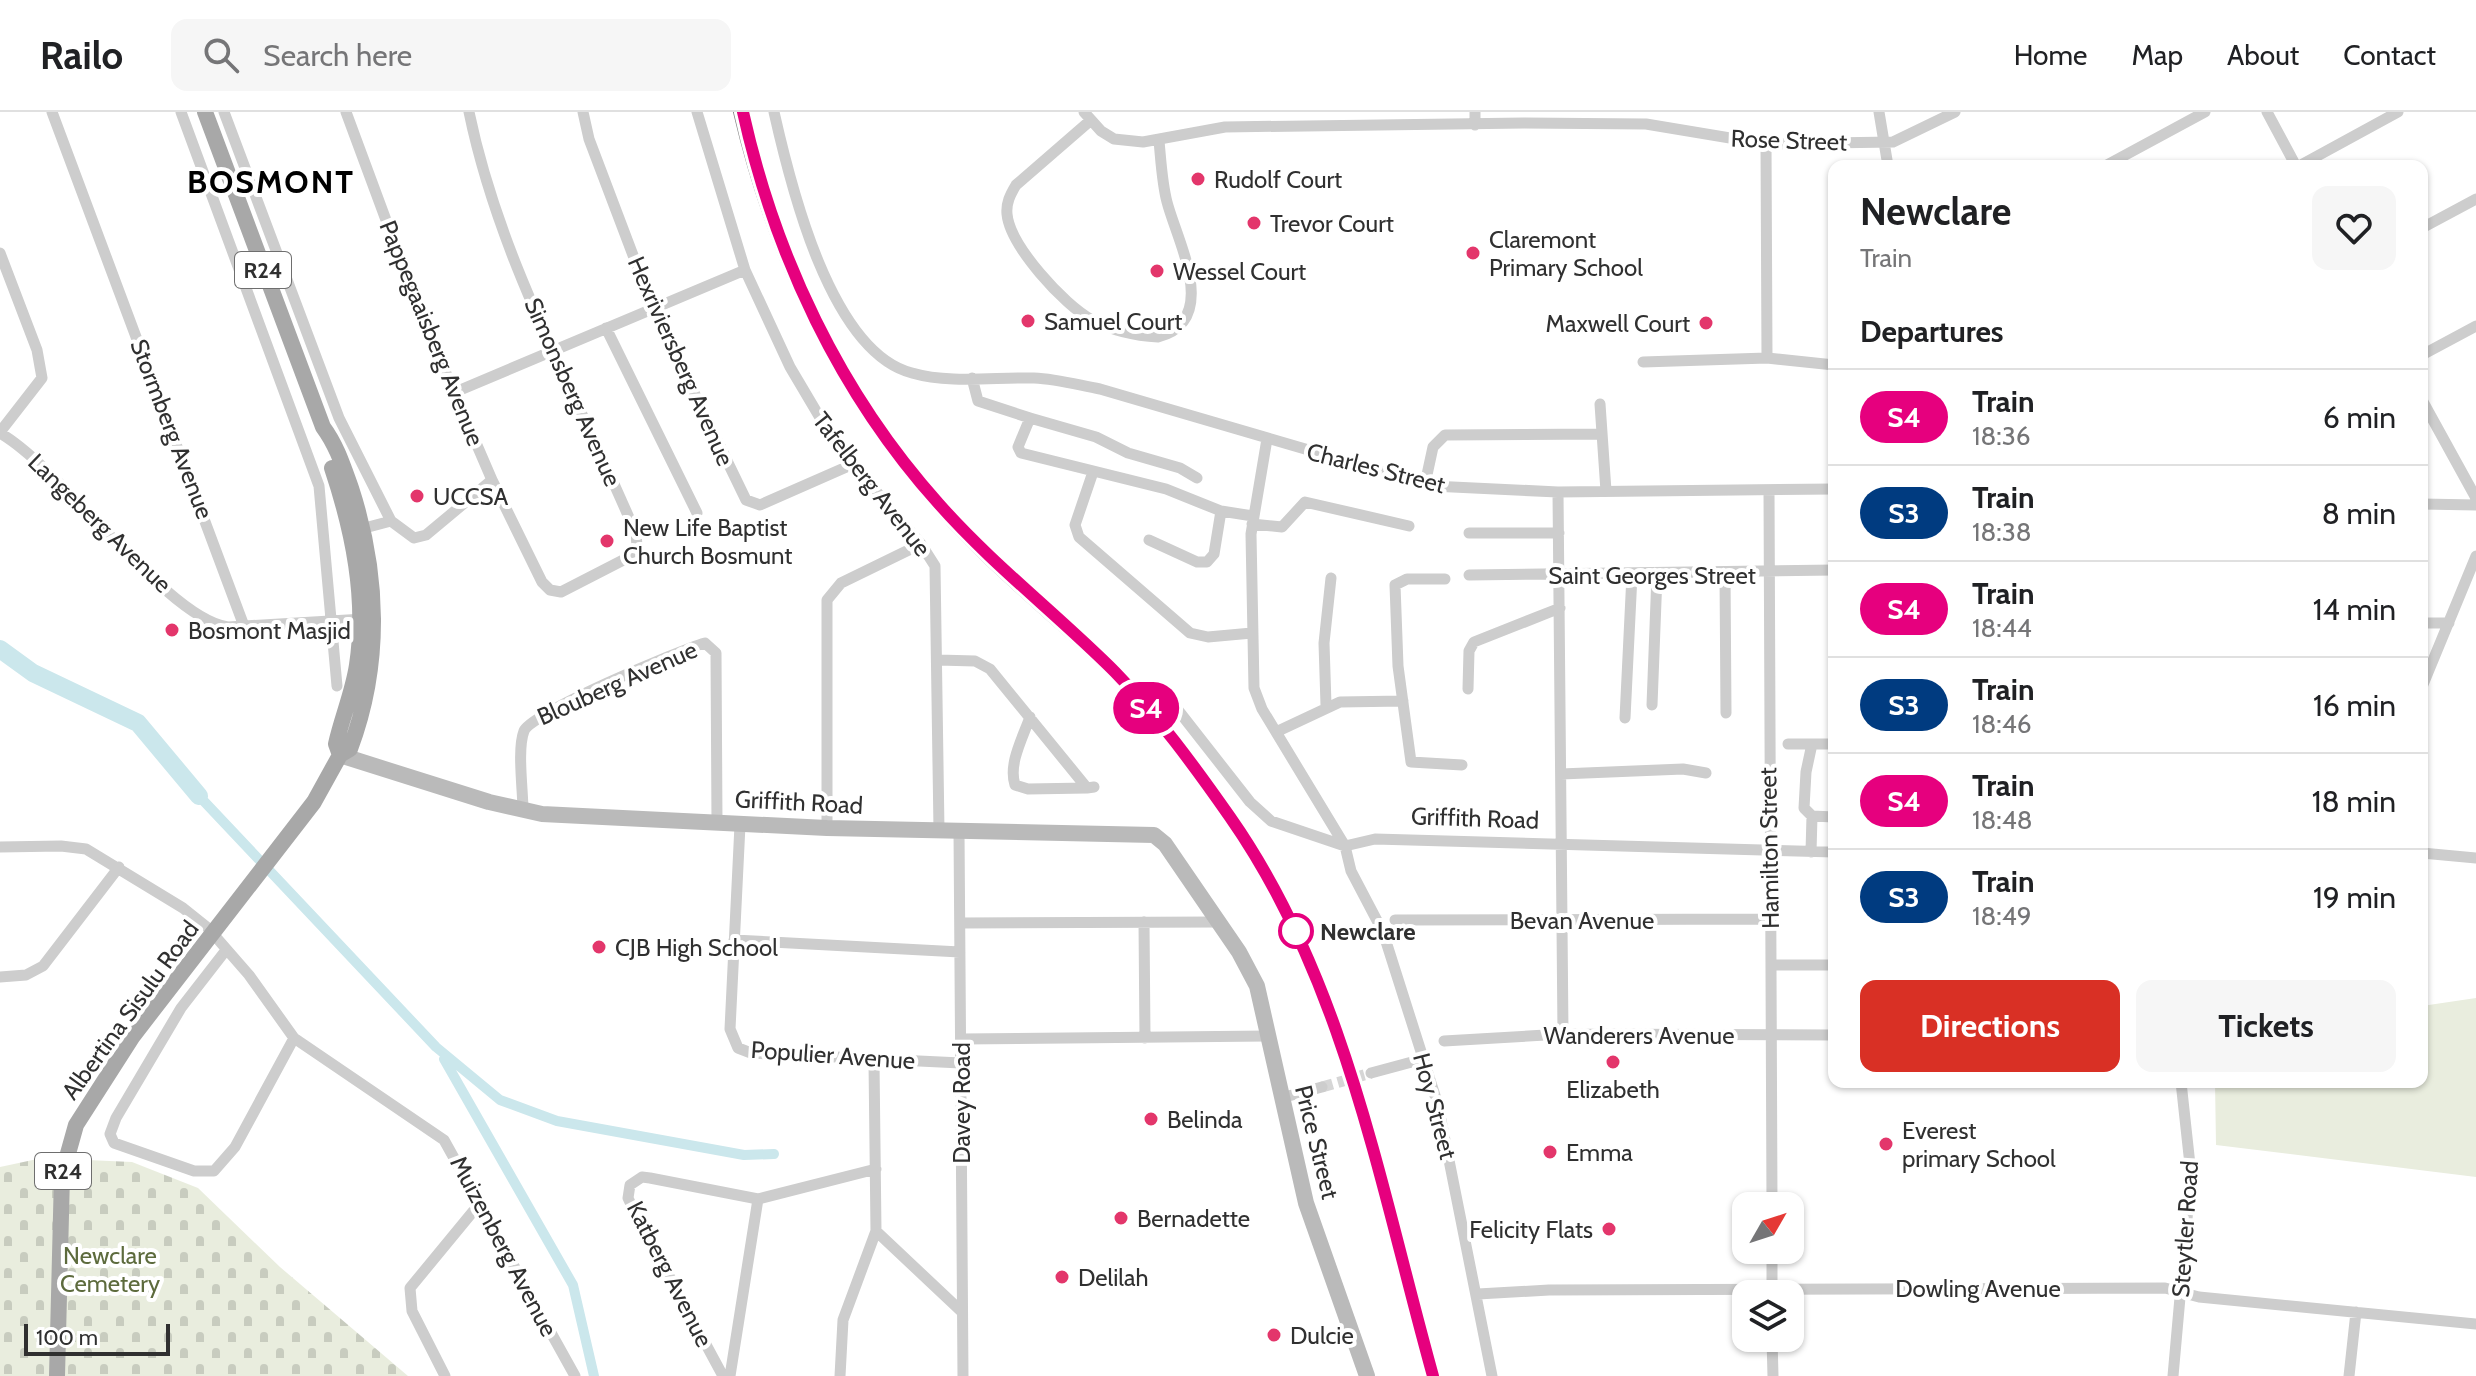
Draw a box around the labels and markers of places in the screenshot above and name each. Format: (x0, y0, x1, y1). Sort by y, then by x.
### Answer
place label: Rudolf Court (1214, 165, 1342, 194)
marker: Rudolf Court (1189, 170, 1207, 188)
place label: Trevor Court (1270, 209, 1394, 238)
marker: Trevor Court (1245, 214, 1263, 232)
place label: Claremont Primary School (1489, 225, 1643, 282)
marker: Claremont Primary School (1464, 244, 1482, 262)
place label: Wessel Court (1173, 257, 1306, 286)
marker: Wessel Court (1148, 262, 1166, 280)
place label: Samuel Court (1044, 307, 1182, 336)
place label: Maxwell Court (1546, 309, 1690, 338)
marker: Samuel Court (1019, 312, 1037, 330)
marker: Maxwell Court (1697, 314, 1715, 332)
place label: UCCSA (433, 482, 509, 511)
marker: UCCSA (408, 487, 426, 505)
place label: New Life Baptist Church Bosmunt (623, 513, 792, 570)
marker: New Life Baptist Church Bosmunt (598, 532, 616, 550)
place label: Bosmont Masjid (188, 616, 351, 645)
marker: Bosmont Masjid (163, 621, 181, 639)
marker: Newclare (1279, 914, 1313, 948)
place label: Newclare (1320, 917, 1416, 946)
place label: CJB High School (615, 933, 778, 962)
marker: CJB High School (590, 938, 608, 956)
marker: Elizabeth (1604, 1053, 1622, 1071)
place label: Elizabeth (1566, 1075, 1660, 1104)
place label: Belinda (1167, 1105, 1243, 1134)
marker: Belinda (1142, 1110, 1160, 1128)
place label: Everest primary School (1902, 1116, 2056, 1173)
marker: Everest primary School (1877, 1135, 1895, 1153)
place label: Emma (1566, 1138, 1633, 1167)
marker: Emma (1541, 1143, 1559, 1161)
place label: Bernadette (1137, 1204, 1250, 1233)
marker: Bernadette (1112, 1209, 1130, 1227)
place label: Felicity Flats (1469, 1215, 1593, 1244)
marker: Felicity Flats (1600, 1220, 1618, 1238)
place label: Delilah (1078, 1263, 1149, 1292)
marker: Delilah (1053, 1268, 1071, 1286)
place label: Dulcie (1290, 1321, 1354, 1350)
marker: Dulcie (1265, 1326, 1283, 1344)

